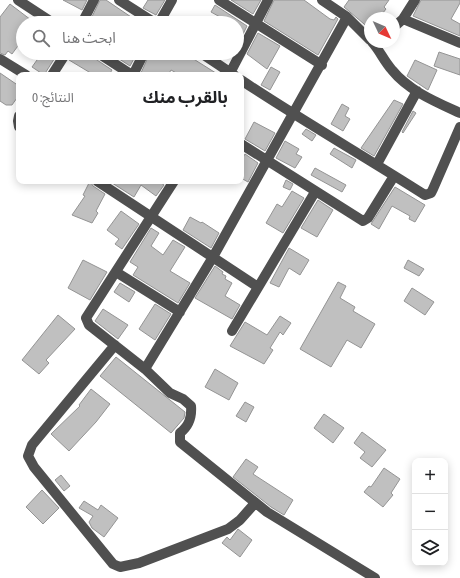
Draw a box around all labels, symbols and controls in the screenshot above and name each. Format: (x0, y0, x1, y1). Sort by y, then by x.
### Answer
north arrow (364, 12, 400, 48)
search box (16, 16, 244, 60)
icon: search (30, 27, 52, 49)
text: ابحث هنا (62, 29, 116, 46)
text: بالقرب منك (143, 87, 228, 107)
text: النتائج: 0 (32, 90, 74, 105)
map controls (412, 458, 448, 566)
button: + (412, 458, 448, 494)
button: − (412, 494, 448, 530)
button: layers (412, 530, 448, 566)

